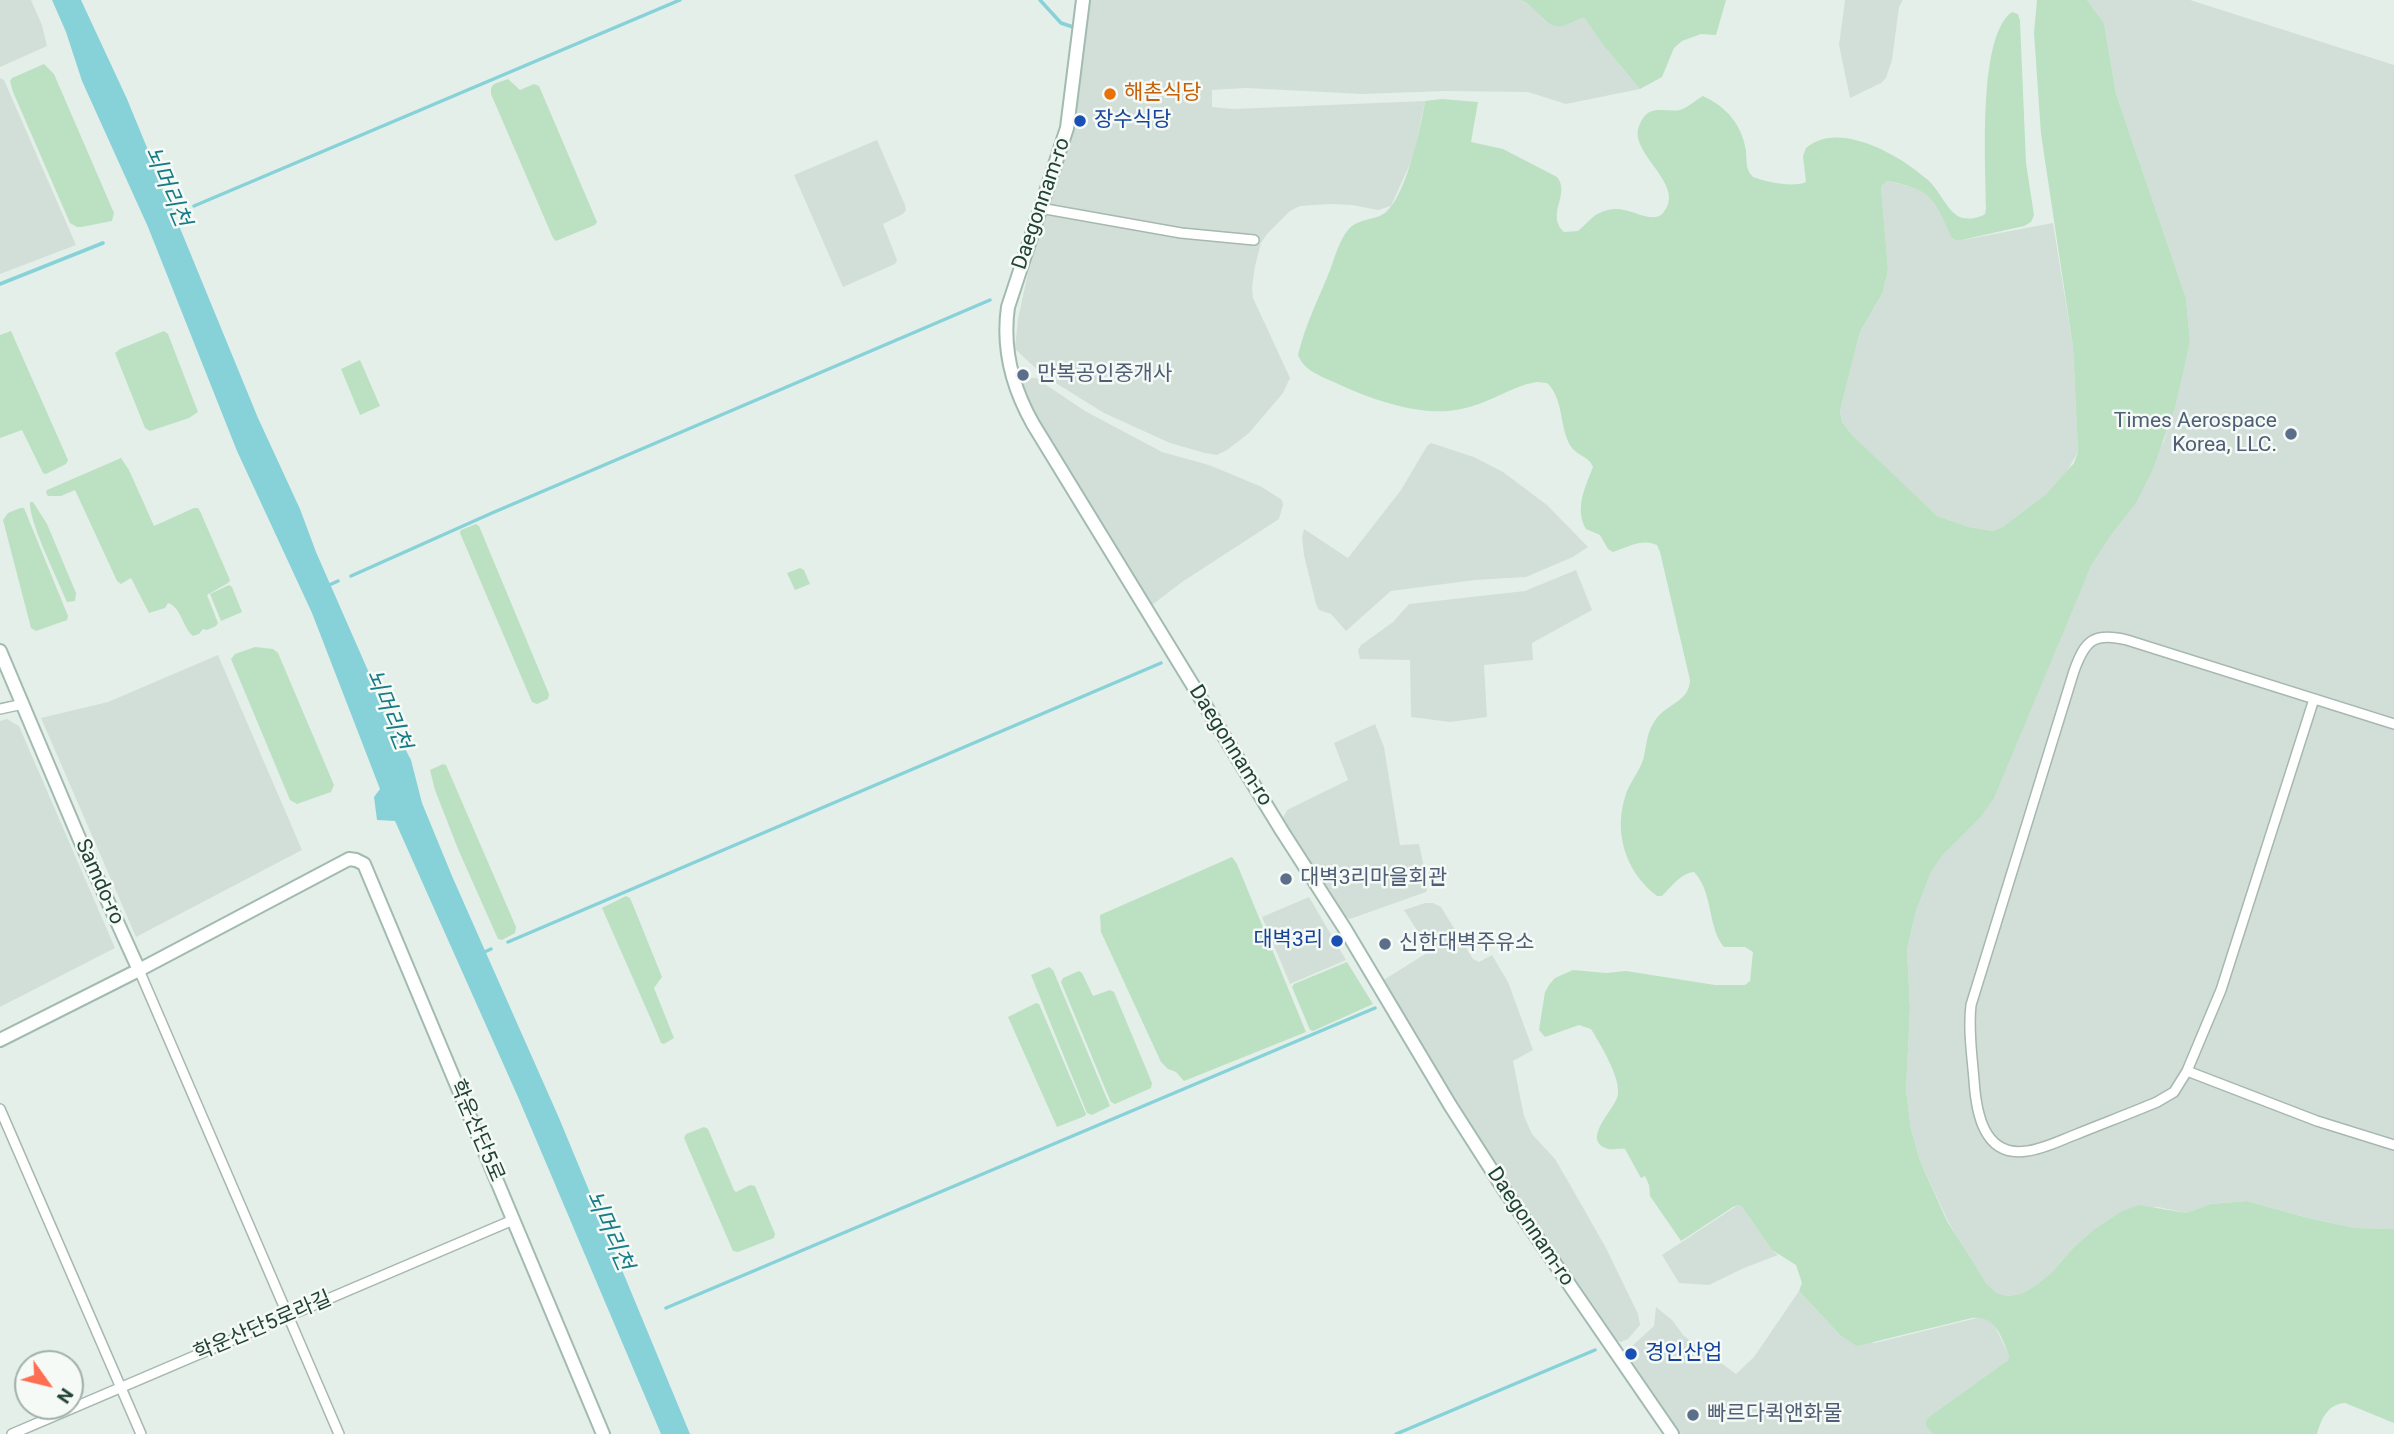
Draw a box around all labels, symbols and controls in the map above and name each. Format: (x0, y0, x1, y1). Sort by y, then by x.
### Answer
place label: 해촌식당 (1124, 81, 1201, 107)
marker: 해촌식당 (1102, 86, 1118, 102)
place label: 장수식당 (1094, 108, 1171, 134)
marker: 장수식당 (1072, 113, 1088, 129)
street label: Daegonnam-ro (1008, 135, 1076, 273)
water label: 뇌머리천 (137, 143, 195, 231)
place label: 만복공인중개사 (1037, 362, 1172, 388)
marker: 만복공인중개사 (1015, 367, 1031, 383)
place label: Times Aerospace Korea, LLC. (2114, 409, 2277, 459)
marker: Times Aerospace Korea, LLC. (2283, 426, 2299, 442)
water label: 뇌머리천 (358, 666, 416, 754)
street label: Daegonnam-ro (1183, 681, 1277, 811)
street label: Samdo-ro (69, 835, 129, 929)
place label: 대벽3리마을회관 (1300, 866, 1447, 892)
marker: 대벽3리마을회관 (1278, 871, 1294, 887)
place label: 대벽3리 (1253, 928, 1323, 954)
place label: 신한대벽주유소 (1399, 931, 1534, 957)
marker: 대벽3리 (1329, 933, 1345, 949)
marker: 신한대벽주유소 (1377, 936, 1393, 952)
street label: 학운산단5로 (443, 1076, 509, 1186)
street label: Daegonnam-ro (1481, 1163, 1579, 1291)
water label: 뇌머리천 (578, 1187, 638, 1275)
street label: 학운산단5로라길 (190, 1287, 336, 1367)
place label: 경인산업 (1645, 1341, 1722, 1367)
marker: 경인산업 (1623, 1346, 1639, 1362)
north arrow (14, 1350, 84, 1420)
text: N (52, 1384, 78, 1408)
place label: 빠르다퀵앤화물 (1707, 1402, 1842, 1428)
marker: 빠르다퀵앤화물 (1685, 1407, 1701, 1423)

